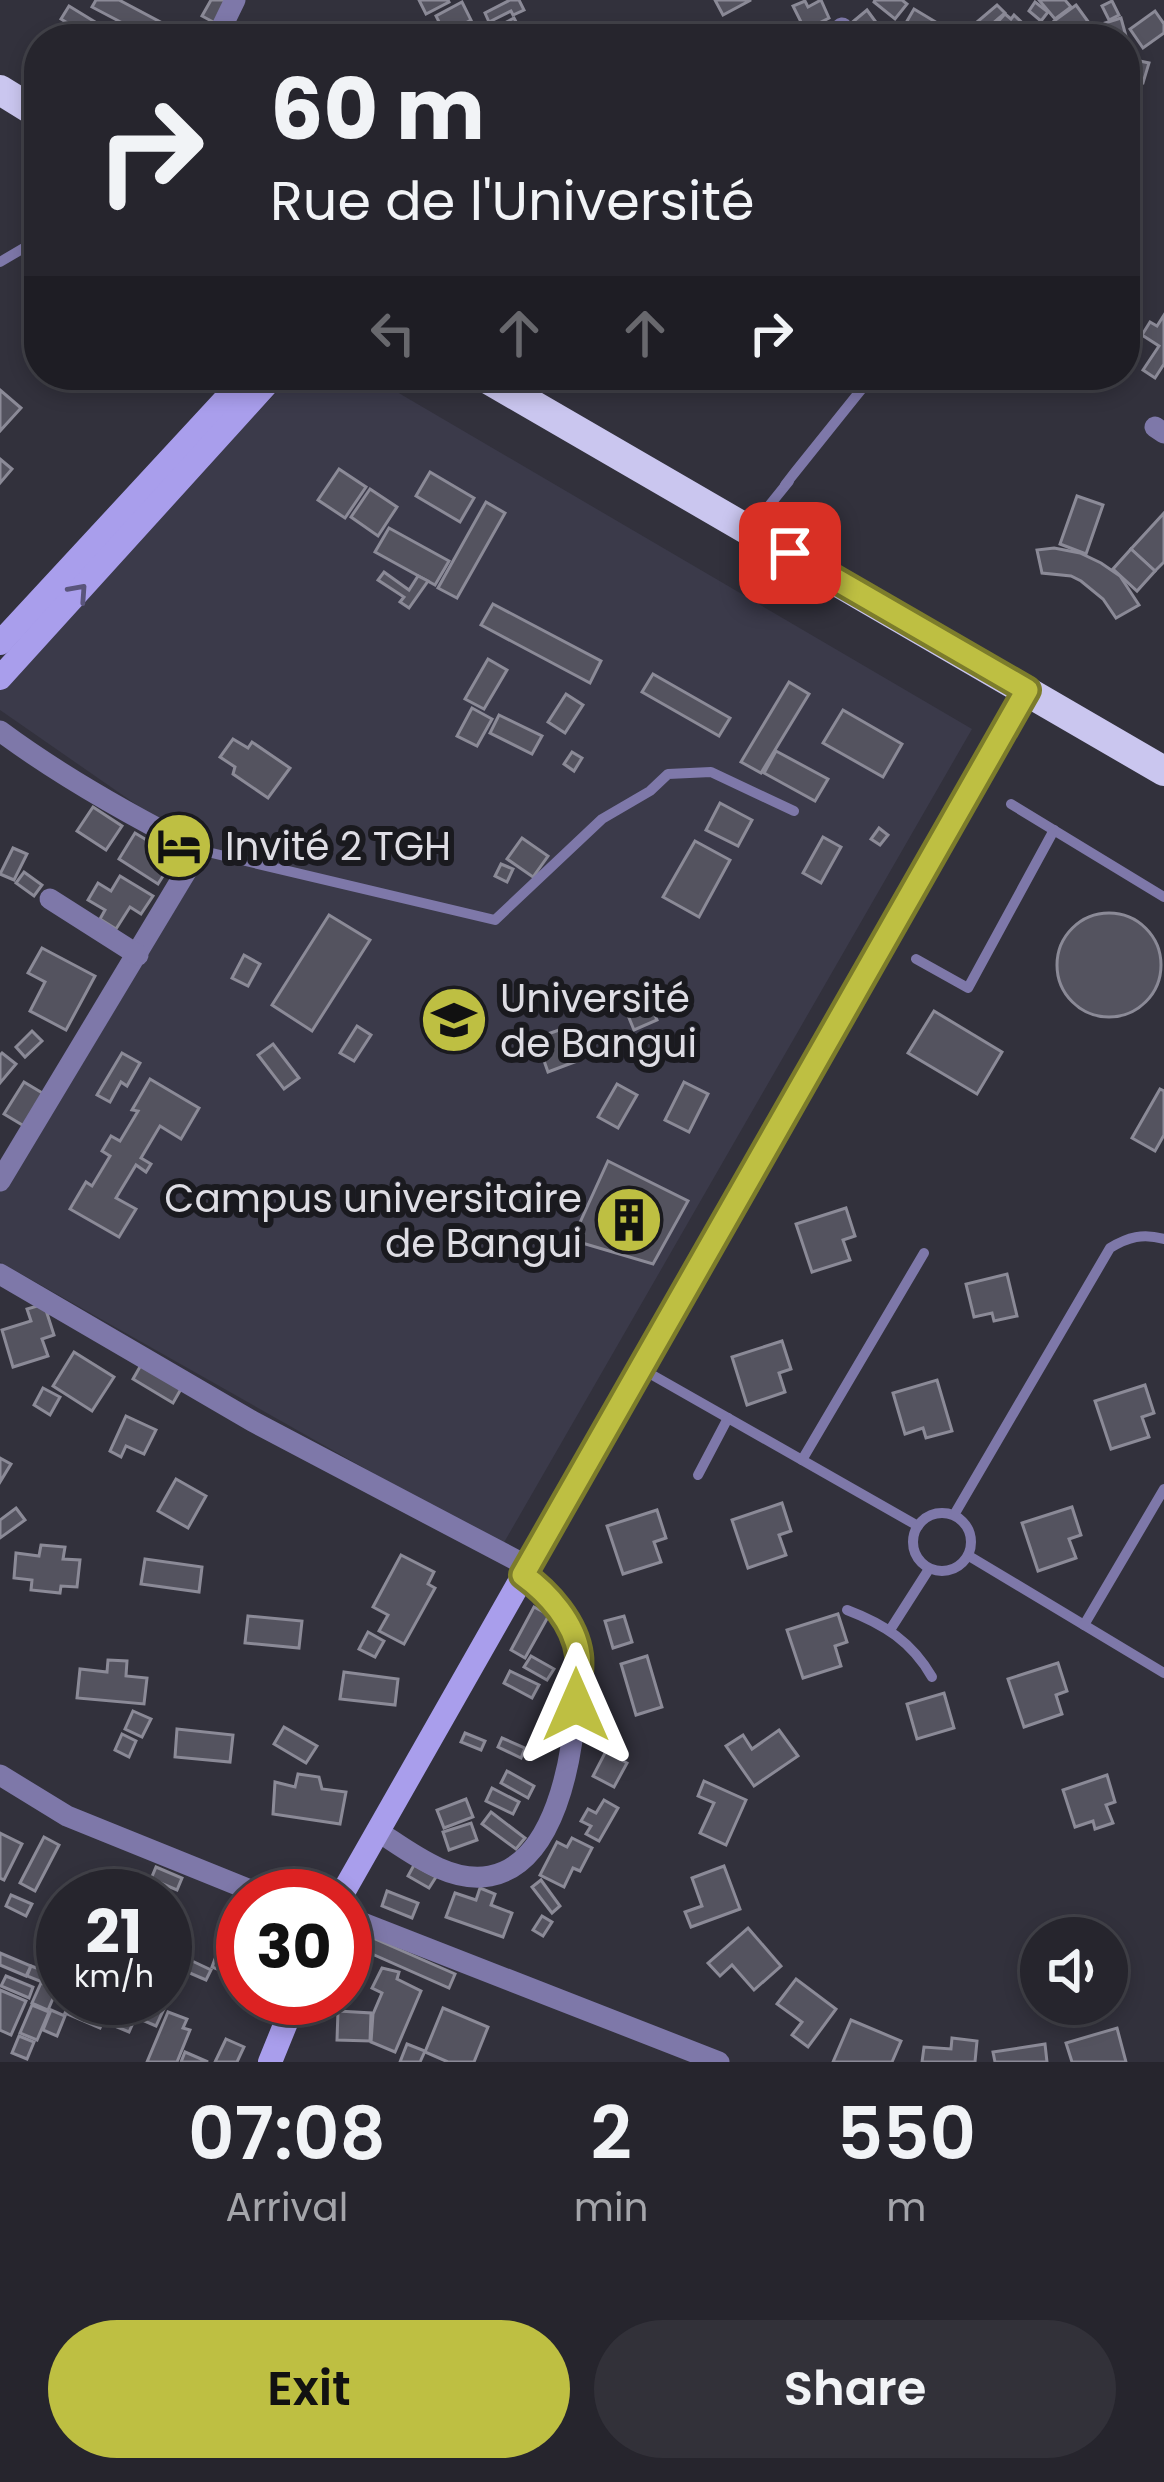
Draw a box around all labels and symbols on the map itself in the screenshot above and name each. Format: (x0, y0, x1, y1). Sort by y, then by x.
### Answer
pin (739, 502, 841, 604)
one-way arrow (64, 584, 86, 605)
hotel icon: Invité 2 TGH (144, 811, 214, 881)
place label: Invité 2 TGH (225, 819, 451, 874)
place label: Université de Bangui (500, 971, 697, 1071)
school or university icon: Université de Bangui (419, 985, 489, 1055)
place label: Campus universitaire de Bangui (164, 1171, 582, 1271)
building icon: Campus universitaire de Bangui (594, 1185, 664, 1255)
position arrow (513, 1642, 639, 1768)
speed limit sign: 30 (216, 1869, 372, 2025)

